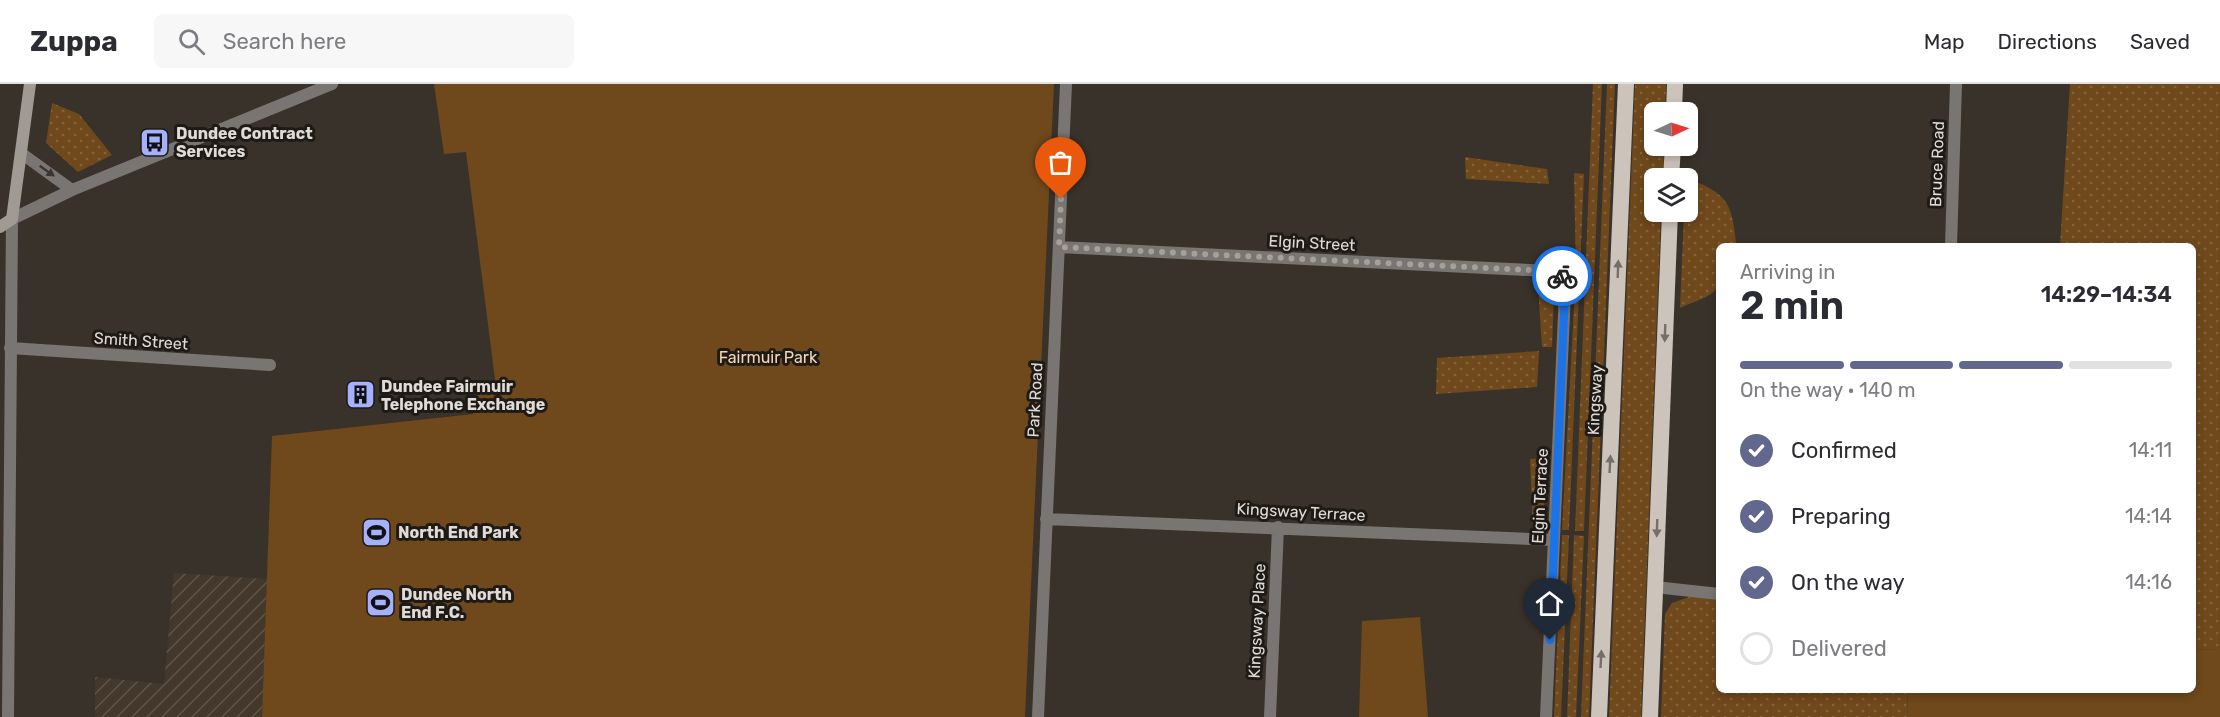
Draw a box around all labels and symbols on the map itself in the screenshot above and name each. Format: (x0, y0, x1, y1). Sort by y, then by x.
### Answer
north arrow (1644, 102, 1698, 156)
street label: Bruce Road (1926, 121, 1948, 207)
place label: Dundee Contract Services (176, 124, 313, 161)
bus stop icon: Dundee Contract Services (139, 126, 171, 158)
pin (1035, 137, 1086, 199)
one-way arrow (38, 165, 54, 177)
street label: Elgin Street (1268, 231, 1356, 255)
courier (1532, 246, 1592, 306)
one-way arrow (1614, 259, 1623, 278)
one-way arrow (1660, 323, 1669, 342)
street label: Smith Street (93, 328, 189, 354)
park label: Fairmuir Park (719, 348, 818, 367)
street label: Park Road (1024, 362, 1046, 438)
street label: Kingsway (1584, 364, 1606, 436)
place label: Dundee Fairmuir Telephone Exchange (381, 377, 545, 414)
building icon: Dundee Fairmuir Telephone Exchange (344, 379, 376, 411)
street label: Elgin Terrace (1528, 448, 1552, 544)
one-way arrow (1606, 454, 1615, 473)
street label: Kingsway Terrace (1236, 499, 1366, 525)
sports icon: North End Park (361, 516, 393, 548)
one-way arrow (1653, 518, 1662, 537)
place label: North End Park (398, 523, 519, 542)
street label: Kingsway Place (1245, 563, 1269, 679)
pin (1524, 578, 1575, 640)
place label: Dundee North End F.C. (401, 585, 512, 622)
sports icon: Dundee North End F.C. (364, 587, 396, 619)
one-way arrow (1597, 649, 1606, 668)

